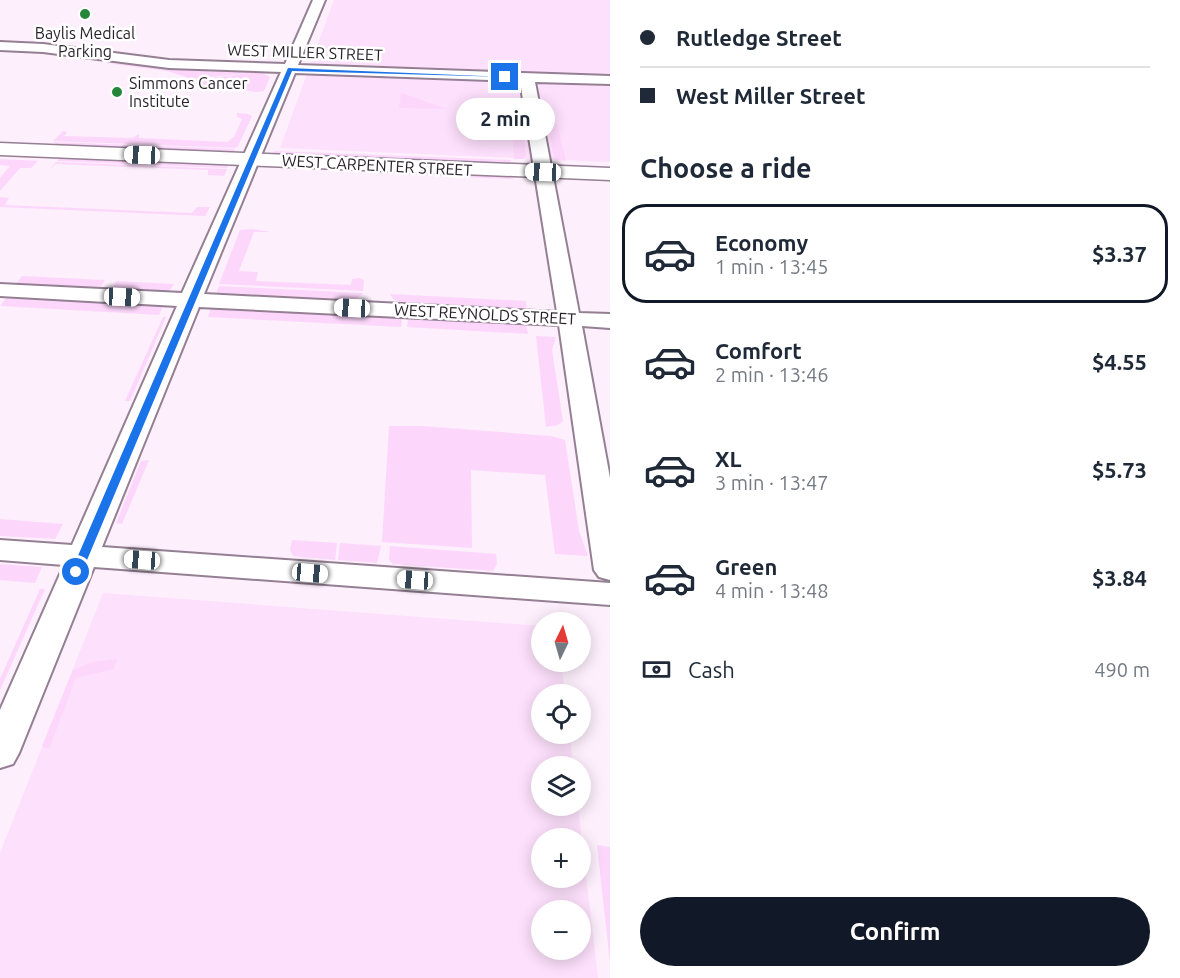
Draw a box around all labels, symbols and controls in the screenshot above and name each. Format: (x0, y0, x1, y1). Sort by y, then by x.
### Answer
marker: Baylis Medical Parking (78, 7, 92, 21)
place label: Baylis Medical Parking (35, 24, 135, 60)
text: Rutledge Street (676, 25, 842, 50)
street label: WEST MILLER STREET (227, 40, 383, 64)
route end (491, 63, 518, 90)
place label: Simmons Cancer Institute (129, 74, 247, 110)
text: West Miller Street (676, 83, 866, 108)
marker: Simmons Cancer Institute (110, 85, 124, 99)
callout: 2 min (456, 98, 554, 140)
text: 2 min (480, 107, 531, 130)
car (124, 145, 160, 165)
street label: WEST CARPENTER STREET (281, 151, 473, 179)
text: Choose a ride (640, 153, 812, 183)
car (525, 162, 561, 182)
icon: car (643, 227, 697, 281)
text: Economy (715, 230, 808, 255)
text: $3.37 (1092, 241, 1147, 266)
text: 1 min · 13:45 (715, 255, 829, 278)
car (104, 287, 140, 307)
car (334, 298, 370, 318)
street label: WEST REYNOLDS STREET (393, 300, 577, 328)
icon: car (643, 335, 697, 389)
text: Comfort (715, 338, 802, 363)
text: $4.55 (1092, 349, 1147, 374)
text: 2 min · 13:46 (715, 363, 829, 386)
icon: car (643, 443, 697, 497)
text: XL (715, 446, 742, 471)
text: $5.73 (1092, 457, 1147, 482)
text: 3 min · 13:47 (715, 471, 829, 494)
car (123, 550, 161, 570)
icon: car (643, 551, 697, 605)
text: Green (715, 554, 777, 579)
route start (62, 558, 89, 585)
car (291, 562, 329, 584)
text: $3.84 (1092, 565, 1147, 590)
car (396, 570, 434, 590)
text: 4 min · 13:48 (715, 579, 829, 602)
north arrow (531, 612, 591, 672)
map controls (531, 612, 591, 960)
icon: cash (640, 653, 673, 686)
text: Cash (688, 657, 735, 682)
text: 490 m (1094, 658, 1150, 681)
button: locate (531, 684, 591, 744)
button: layers (531, 756, 591, 816)
button: + (531, 828, 591, 888)
button: Confirm (640, 897, 1150, 966)
button: − (531, 900, 591, 960)

